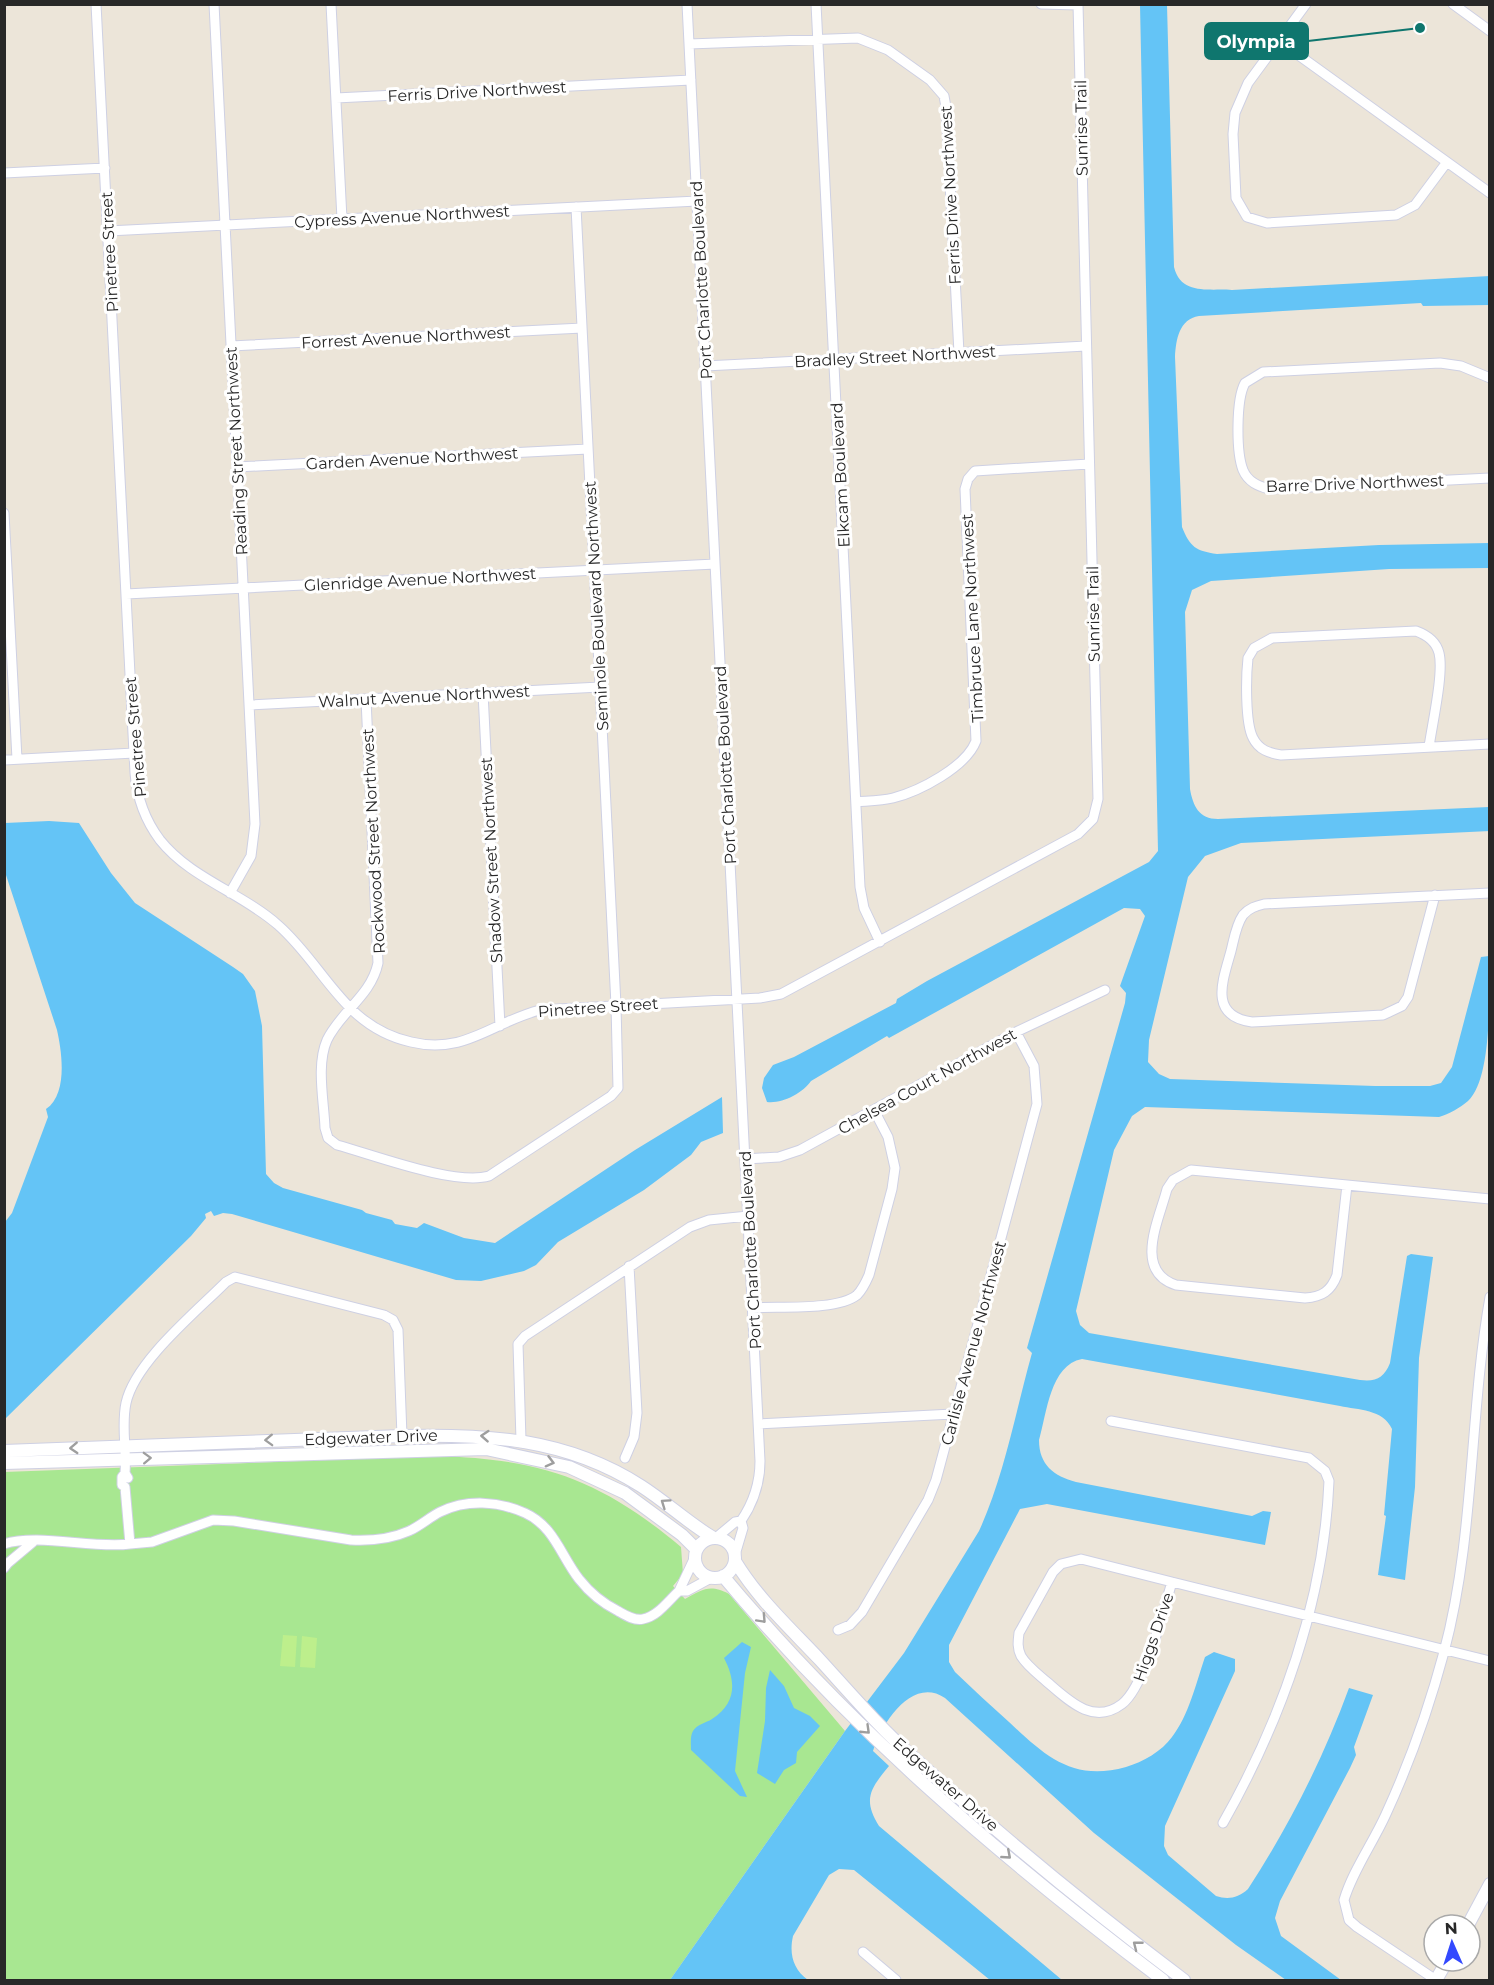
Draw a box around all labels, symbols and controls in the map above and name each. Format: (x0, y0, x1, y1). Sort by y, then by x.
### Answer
callout: Olympia (1205, 23, 1308, 59)
text: Olympia (1216, 31, 1296, 53)
street label: Ferris Drive Northwest (387, 77, 567, 106)
street label: Sunrise Trail (1071, 80, 1092, 176)
street label: Ferris Drive Northwest (936, 105, 965, 285)
street label: Port Charlotte Boulevard (687, 180, 716, 380)
street label: Pinetree Street (97, 191, 122, 313)
street label: Cypress Avenue Northwest (294, 201, 511, 232)
street label: Forrest Avenue Northwest (301, 322, 512, 352)
street label: Bradley Street Northwest (794, 342, 997, 371)
street label: Reading Street Northwest (222, 346, 251, 556)
street label: Elkcam Boulevard (827, 402, 854, 548)
street label: Garden Avenue Northwest (305, 443, 519, 474)
street label: Barre Drive Northwest (1265, 471, 1445, 496)
street label: Seminole Boulevard Northwest (580, 480, 613, 731)
street label: Timbruce Lane Northwest (958, 512, 987, 723)
street label: Glenridge Avenue Northwest (303, 564, 537, 595)
street label: Sunrise Trail (1083, 566, 1104, 662)
street label: Port Charlotte Boulevard (711, 665, 740, 865)
street label: Pinetree Street (121, 675, 150, 798)
street label: Walnut Avenue Northwest (318, 681, 531, 712)
street label: Rockwood Street Northwest (358, 727, 389, 954)
street label: Shadow Street Northwest (477, 756, 506, 963)
street label: Pinetree Street (537, 994, 659, 1021)
street label: Chelsea Court Northwest (835, 1024, 1020, 1138)
street label: Port Charlotte Boulevard (736, 1150, 765, 1350)
street label: Carlisle Avenue Northwest (937, 1238, 1010, 1447)
street label: Edgewater Drive (304, 1426, 438, 1449)
one-way arrow (480, 1430, 489, 1443)
one-way arrow (264, 1434, 273, 1447)
one-way arrow (69, 1441, 78, 1454)
one-way arrow (142, 1452, 151, 1464)
one-way arrow (545, 1455, 555, 1467)
one-way arrow (661, 1499, 672, 1510)
street label: Higgs Drive (1129, 1590, 1178, 1684)
one-way arrow (755, 1613, 766, 1623)
one-way arrow (860, 1723, 870, 1734)
street label: Edgewater Drive (889, 1733, 1002, 1835)
one-way arrow (1000, 1848, 1011, 1859)
north arrow (1422, 1913, 1482, 1973)
text: N (1444, 1919, 1458, 1938)
one-way arrow (1133, 1941, 1144, 1952)

